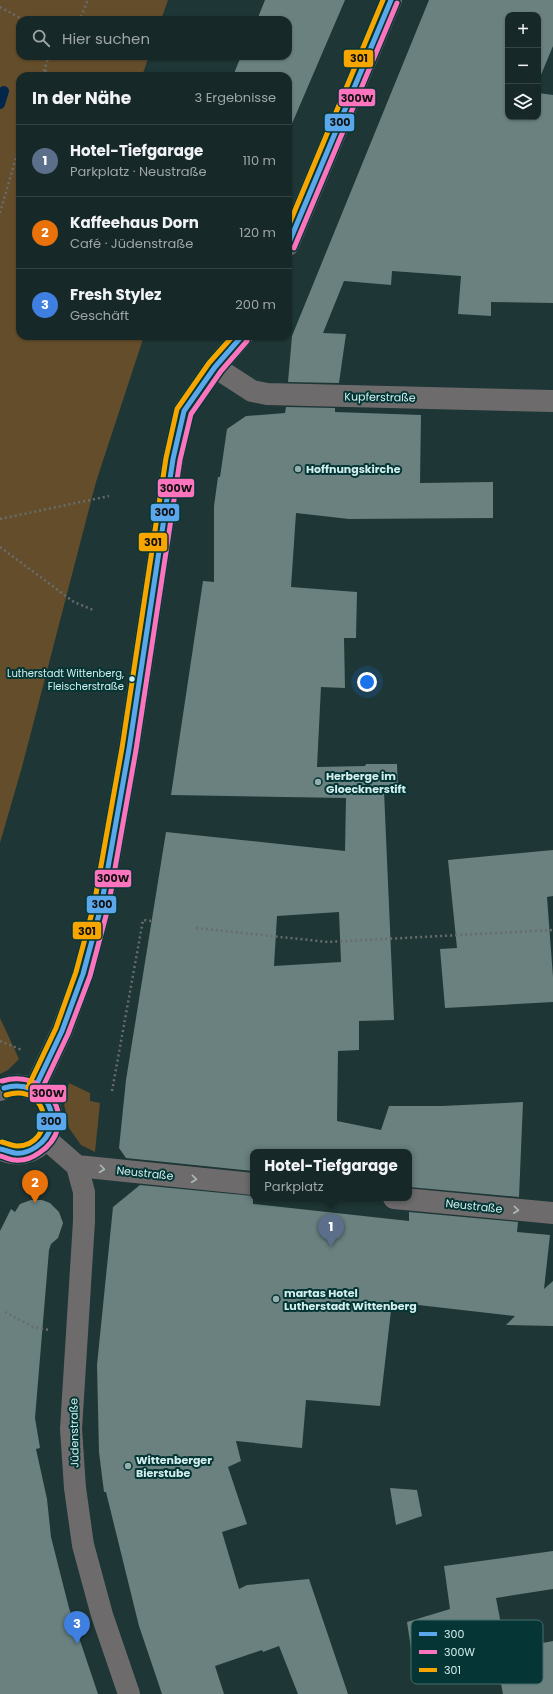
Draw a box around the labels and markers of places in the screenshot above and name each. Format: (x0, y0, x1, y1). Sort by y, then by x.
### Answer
place label: Hoffnungskirche (306, 461, 401, 477)
marker: Hoffnungskirche (293, 464, 303, 474)
place label: Lutherstadt Wittenberg, Fleischerstraße (7, 666, 124, 694)
marker: Lutherstadt Wittenberg, Fleischerstraße (127, 674, 137, 684)
place label: Herberge im Gloecknerstift (326, 768, 407, 797)
marker: Herberge im Gloecknerstift (313, 777, 323, 787)
pin: 2 (22, 1170, 48, 1203)
pin: 1 (318, 1214, 344, 1247)
place label: martas Hotel Lutherstadt Wittenberg (284, 1285, 417, 1314)
marker: martas Hotel Lutherstadt Wittenberg (271, 1294, 281, 1304)
place label: Wittenberger Bierstube (136, 1452, 212, 1481)
marker: Wittenberger Bierstube (123, 1461, 133, 1471)
pin: 3 (64, 1611, 90, 1644)

